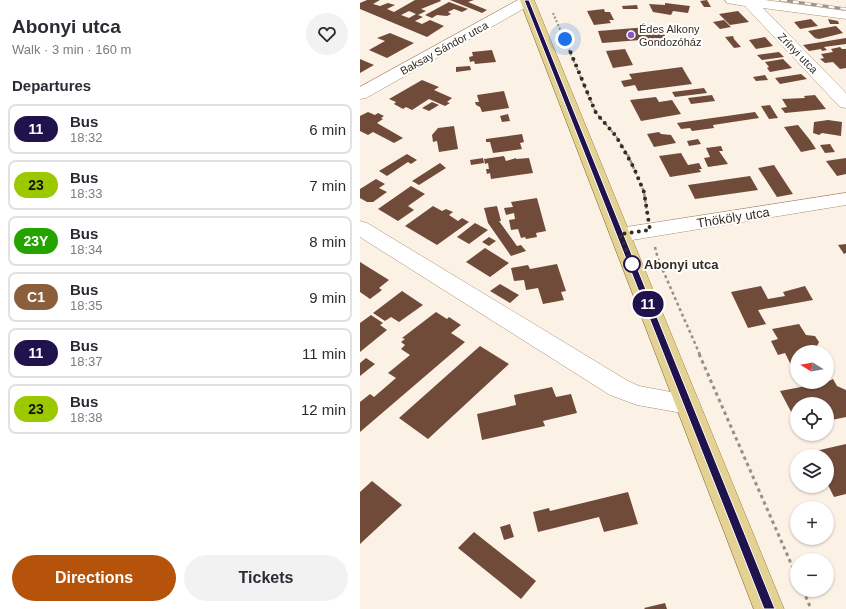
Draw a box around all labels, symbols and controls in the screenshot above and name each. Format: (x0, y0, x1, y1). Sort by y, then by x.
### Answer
button: heart (306, 13, 348, 55)
text: Abonyi utca (12, 16, 121, 37)
street label: Baksay Sándor utca (398, 18, 491, 77)
place label: Édes Alkony Gondozóház (639, 23, 701, 48)
your location (555, 29, 575, 49)
marker: Édes Alkony Gondozóház (626, 30, 636, 40)
street label: Zrínyi utca (776, 30, 821, 76)
text: Walk · 3 min · 160 m (12, 42, 131, 57)
text: Departures (12, 77, 91, 94)
text: Bus (70, 113, 98, 130)
text: 11 (29, 121, 43, 137)
text: 6 min (309, 121, 346, 138)
text: 18:32 (70, 130, 103, 145)
text: Bus (70, 169, 98, 186)
text: 23 (28, 177, 44, 193)
text: 7 min (309, 177, 346, 194)
text: 18:33 (70, 186, 103, 201)
street label: Thököly utca (696, 204, 771, 231)
text: Bus (70, 225, 98, 242)
text: 23Y (24, 233, 48, 249)
text: 8 min (309, 233, 346, 250)
text: 18:34 (70, 242, 103, 257)
marker: Abonyi utca (623, 255, 641, 273)
place label: Abonyi utca (644, 257, 719, 272)
text: Bus (70, 281, 98, 298)
text: C1 (27, 289, 45, 305)
text: 9 min (309, 289, 346, 306)
line badge: 11 (630, 291, 666, 317)
text: 11 (641, 296, 655, 312)
text: 18:35 (70, 298, 103, 313)
text: Bus (70, 337, 98, 354)
text: 11 (29, 345, 43, 361)
text: 11 min (302, 345, 346, 362)
north arrow (790, 345, 834, 389)
map controls (790, 345, 834, 597)
text: 18:37 (70, 354, 103, 369)
text: Bus (70, 393, 98, 410)
button: locate (790, 397, 834, 441)
text: 23 (28, 401, 44, 417)
text: 12 min (301, 401, 346, 418)
text: 18:38 (70, 410, 103, 425)
button: layers (790, 449, 834, 493)
button: + (790, 501, 834, 545)
button: − (790, 553, 834, 597)
button: Directions (12, 555, 176, 601)
button: Tickets (184, 555, 348, 601)

